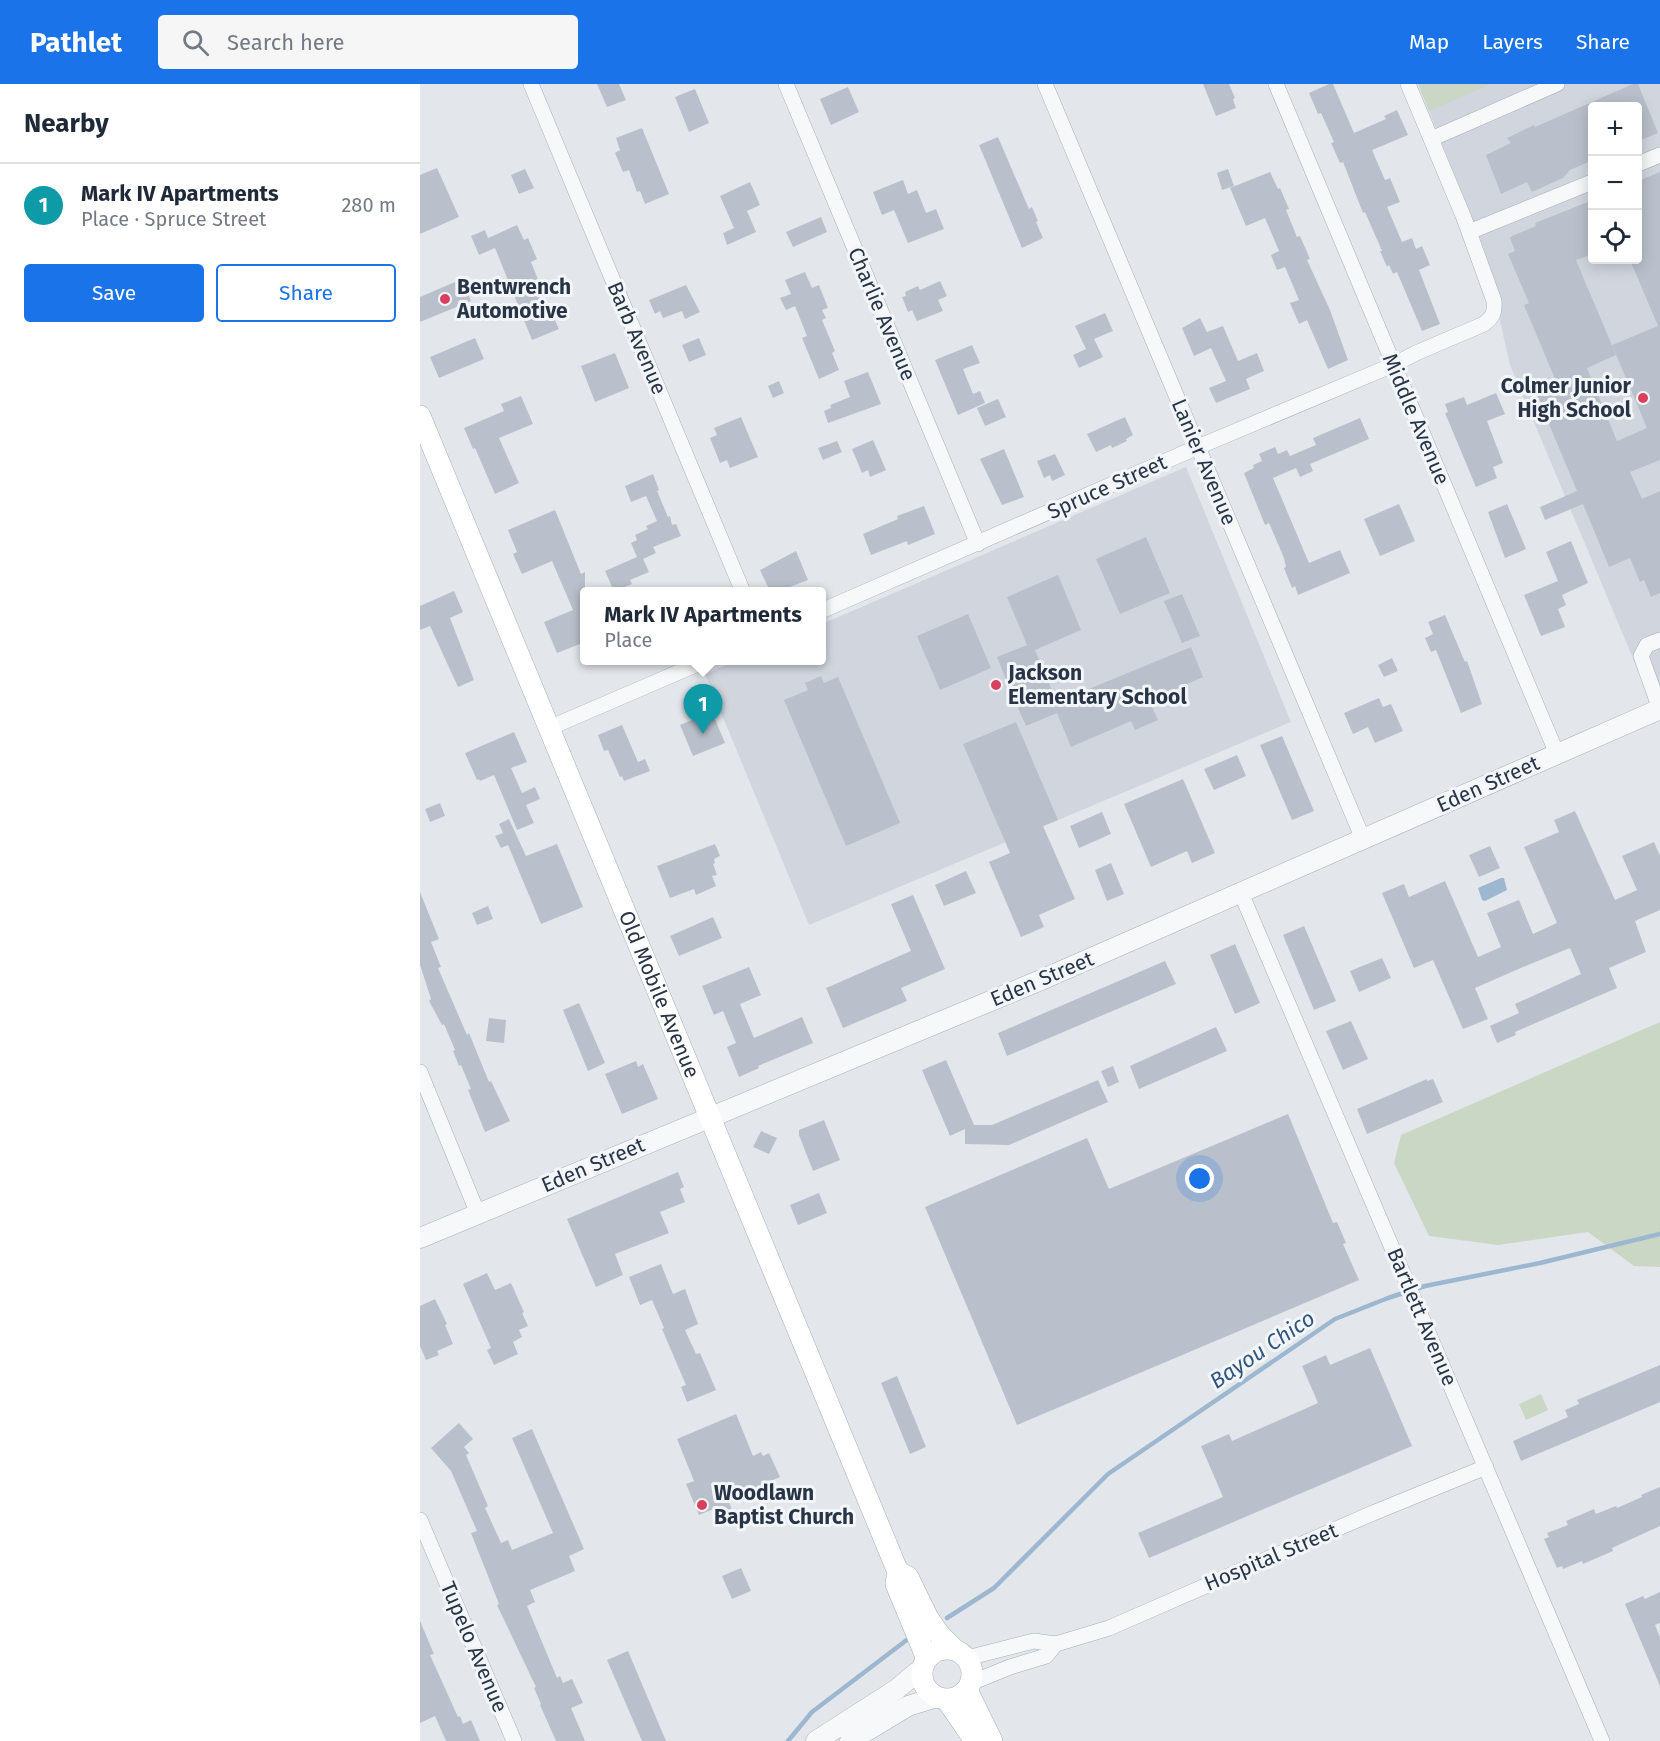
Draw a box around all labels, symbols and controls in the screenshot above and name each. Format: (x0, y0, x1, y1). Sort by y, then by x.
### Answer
search box (158, 15, 578, 69)
text: Pathlet (30, 26, 122, 59)
icon: search (179, 26, 212, 59)
text: Search here (227, 29, 345, 56)
text: Map (1409, 29, 1449, 55)
text: Layers (1482, 29, 1543, 55)
text: Share (1576, 29, 1630, 55)
map controls (1588, 102, 1642, 264)
button: + (1588, 102, 1642, 156)
text: Nearby (24, 108, 109, 139)
button: − (1588, 156, 1642, 210)
text: Mark IV Apartments (81, 180, 279, 207)
text: 1 (39, 193, 48, 217)
text: 280 m (341, 193, 396, 217)
text: Place · Spruce Street (81, 207, 266, 231)
button: locate (1588, 210, 1642, 264)
street label: Charlie Avenue (842, 243, 922, 385)
button: Save (24, 264, 204, 322)
button: Share (216, 264, 396, 322)
place label: Bentwrench Automotive (456, 274, 571, 324)
street label: Barb Avenue (602, 278, 672, 398)
marker: Bentwrench Automotive (438, 292, 452, 306)
street label: Middle Avenue (1377, 349, 1455, 489)
place label: Colmer Junior High School (1501, 373, 1632, 423)
marker: Colmer Junior High School (1636, 391, 1650, 405)
street label: Lanier Avenue (1166, 395, 1242, 529)
street label: Spruce Street (1043, 449, 1171, 525)
popup (580, 587, 826, 665)
text: Mark IV Apartments (604, 601, 802, 628)
text: Place (604, 628, 652, 652)
place label: Jackson Elementary School (1007, 660, 1187, 710)
marker: Jackson Elementary School (989, 678, 1003, 692)
pin: 1 (684, 684, 722, 734)
street label: Eden Street (1433, 750, 1544, 818)
street label: Old Mobile Avenue (613, 907, 705, 1082)
street label: Eden Street (986, 945, 1098, 1012)
street label: Eden Street (537, 1131, 649, 1198)
your location (1185, 1164, 1214, 1193)
street label: Bartlett Avenue (1381, 1244, 1463, 1390)
water label: Bayou Chico (1205, 1304, 1320, 1394)
place label: Woodlawn Baptist Church (714, 1480, 854, 1530)
marker: Woodlawn Baptist Church (695, 1498, 709, 1512)
street label: Hospital Street (1201, 1517, 1342, 1597)
street label: Tupelo Avenue (435, 1578, 513, 1716)

